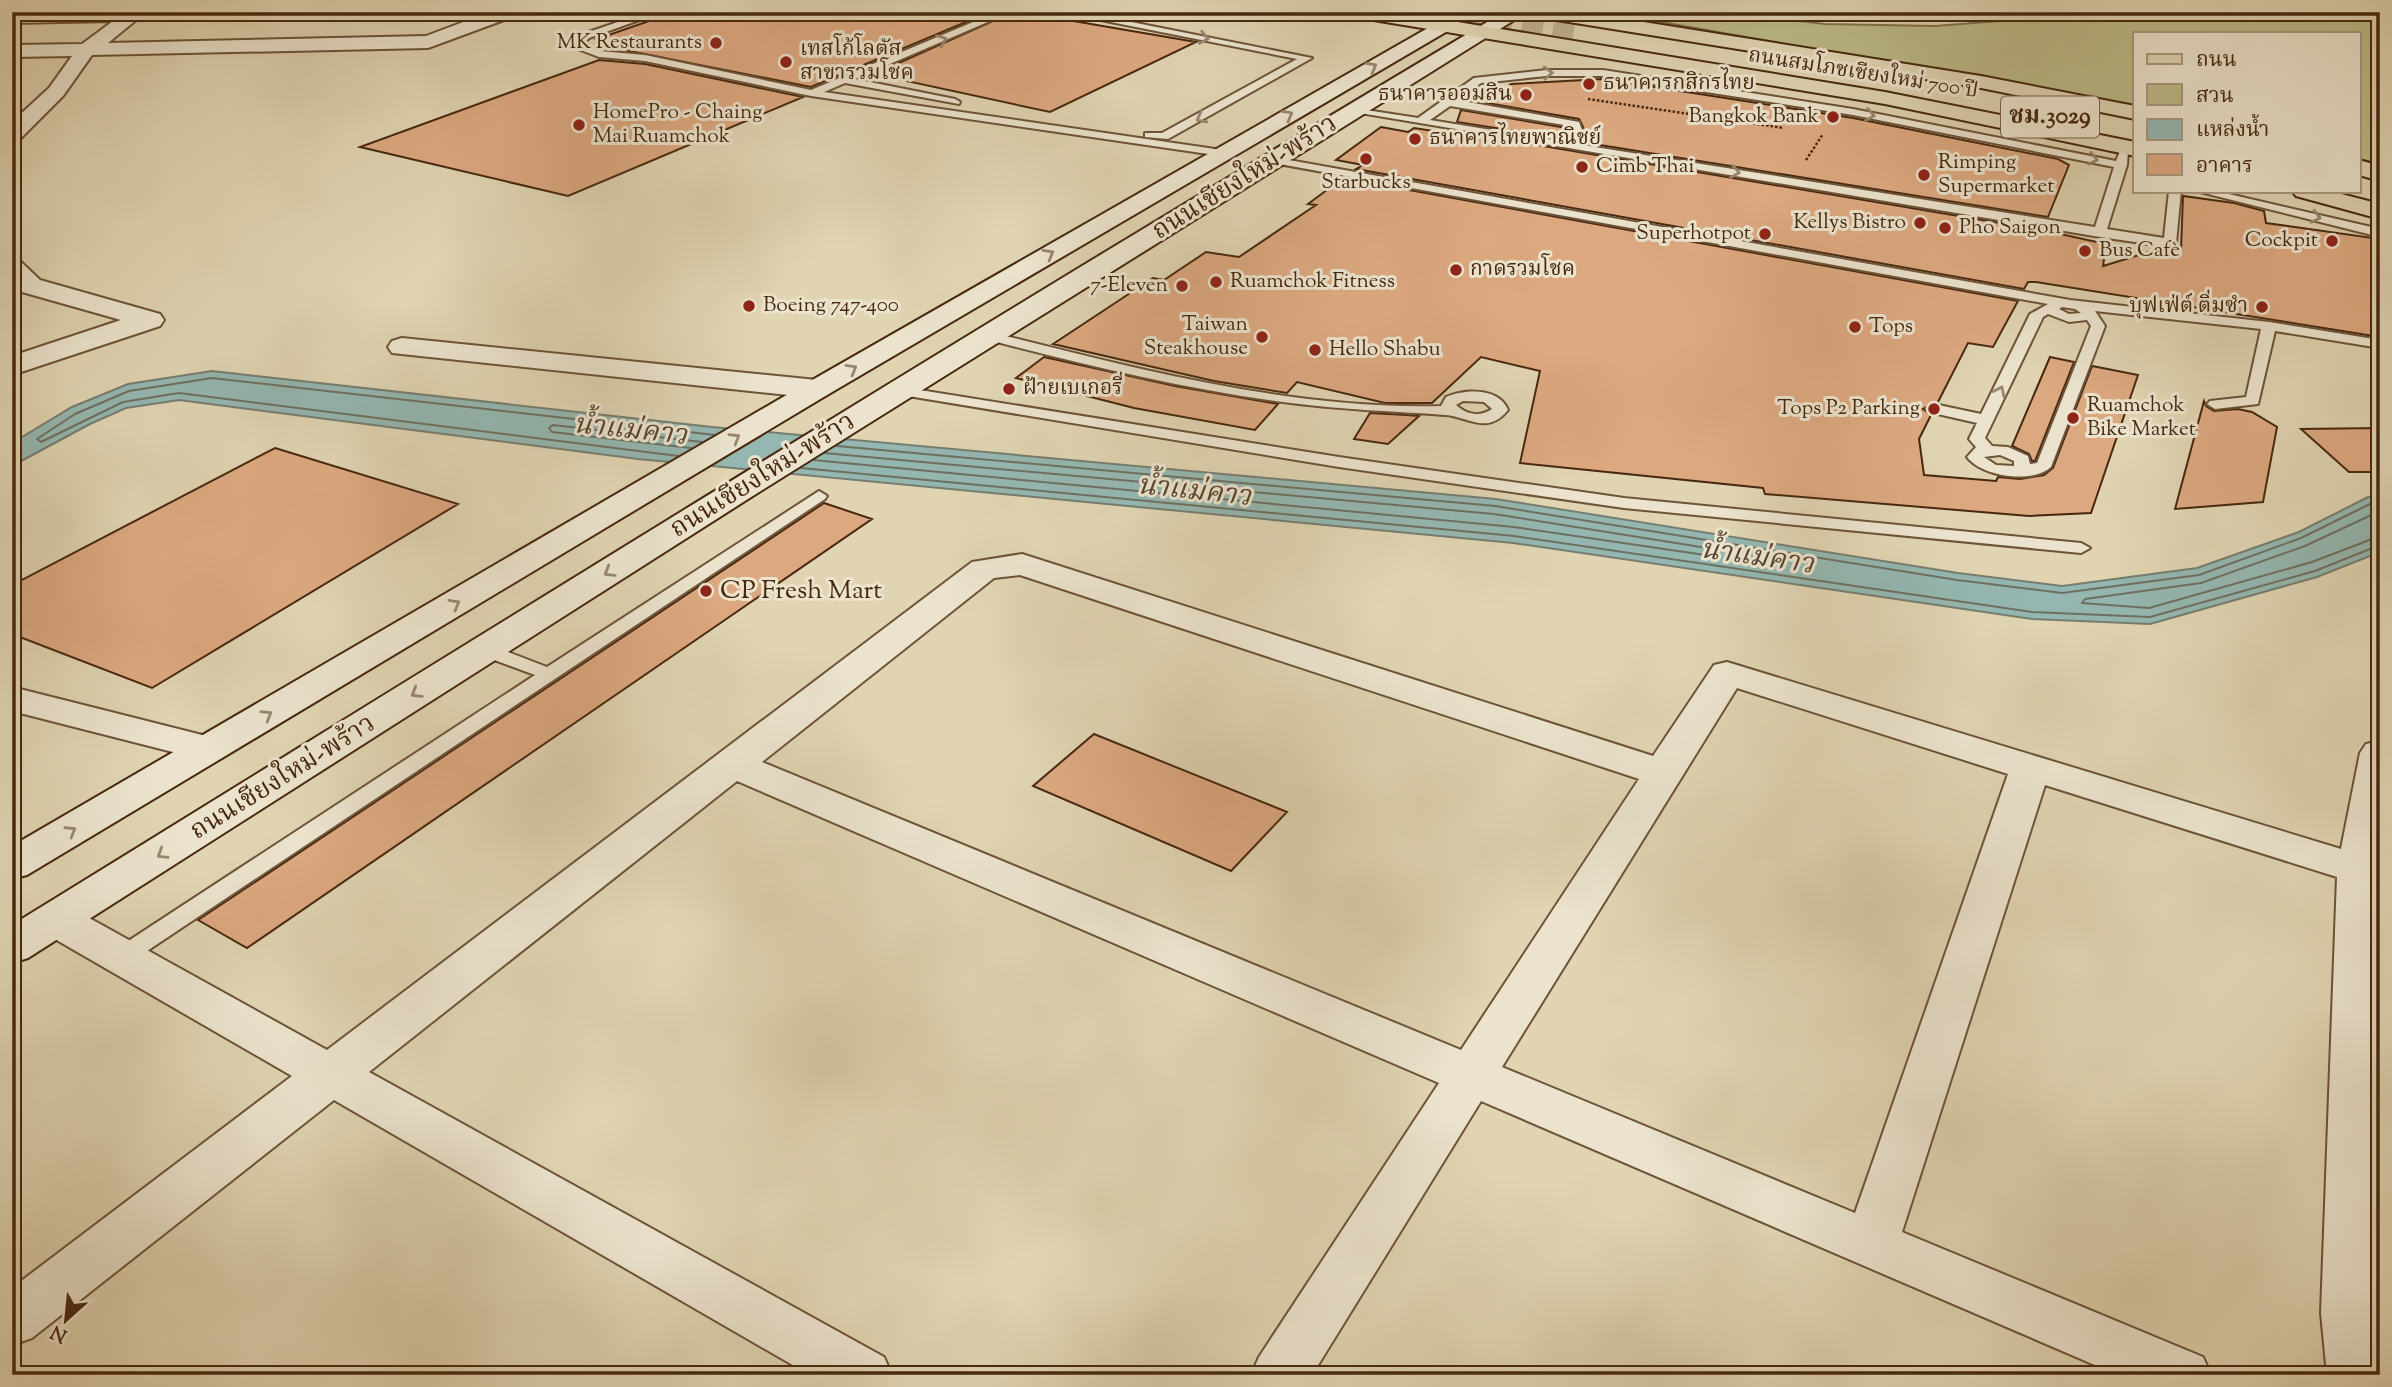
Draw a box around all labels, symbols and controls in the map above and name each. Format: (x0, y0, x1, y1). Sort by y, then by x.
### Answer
place label: MK Restaurants (557, 28, 702, 58)
one-way arrow (1198, 30, 1210, 45)
legend (2133, 32, 2360, 192)
place label: เทสโก้โลตัส สาขารวมโชค (800, 33, 914, 89)
one-way arrow (936, 34, 948, 48)
marker: MK Restaurants (708, 35, 724, 51)
street label: ถนนสมโภชเชียงใหม่ 700 ปี (1746, 39, 1980, 107)
text: ถนน (2196, 46, 2237, 76)
marker: เทสโก้โลตัส สาขารวมโชค (778, 54, 794, 70)
one-way arrow (1364, 62, 1377, 75)
one-way arrow (1543, 65, 1554, 80)
place label: ธนาคารกสิกรไทย (1603, 67, 1755, 99)
marker: ธนาคารกสิกรไทย (1581, 76, 1597, 92)
place label: ธนาคารออมสิน (1378, 80, 1512, 110)
text: สวน (2196, 82, 2234, 112)
marker: ธนาคารออมสิน (1518, 87, 1534, 103)
road number: ชม.3029 (2001, 96, 2099, 138)
place label: HomePro - Chaing Mai Ruamchok (593, 98, 762, 152)
place label: Bangkok Bank (1689, 102, 1820, 132)
street label: ถนนเชียงใหม่-พร้าว (1144, 104, 1345, 250)
one-way arrow (1864, 107, 1876, 122)
marker: Bangkok Bank (1825, 109, 1841, 125)
one-way arrow (1195, 110, 1208, 123)
one-way arrow (1281, 111, 1294, 124)
text: แหล่งน้ำ (2196, 113, 2269, 146)
marker: HomePro - Chaing Mai Ruamchok (571, 117, 587, 133)
place label: ธนาคารไทยพาณิชย์ (1429, 122, 1601, 154)
marker: ธนาคารไทยพาณิชย์ (1407, 131, 1423, 147)
place label: Rimping Supermarket (1938, 148, 2054, 202)
marker: Starbucks (1358, 151, 1374, 167)
one-way arrow (2087, 151, 2099, 166)
place label: Cimb Thai (1596, 152, 1694, 182)
text: อาคาร (2196, 152, 2253, 182)
marker: Cimb Thai (1574, 159, 1590, 175)
one-way arrow (1729, 164, 1741, 179)
marker: Rimping Supermarket (1916, 167, 1932, 183)
place label: Starbucks (1321, 168, 1411, 198)
place label: Kellys Bistro (1793, 208, 1906, 238)
one-way arrow (2310, 209, 2322, 223)
place label: Pho Saigon (1959, 213, 2061, 243)
marker: Kellys Bistro (1912, 215, 1928, 231)
place label: Superhotpot (1636, 219, 1751, 249)
marker: Pho Saigon (1937, 220, 1953, 236)
marker: Superhotpot (1757, 226, 1773, 242)
place label: Cockpit (2245, 226, 2318, 256)
marker: Cockpit (2324, 233, 2340, 249)
place label: Bus Cafè (2099, 236, 2180, 266)
marker: Bus Cafè (2077, 243, 2093, 259)
one-way arrow (1042, 249, 1054, 262)
place label: กาดรวมโชค (1470, 253, 1575, 285)
marker: กาดรวมโชค (1448, 262, 1464, 278)
place label: Ruamchok Fitness (1230, 267, 1395, 297)
place label: 7-Eleven (1090, 271, 1168, 301)
marker: Ruamchok Fitness (1208, 274, 1224, 290)
marker: 7-Eleven (1174, 278, 1190, 294)
place label: บุฟเฟ่ต์ ติ่มซำ (2129, 289, 2248, 322)
place label: Boeing 747-400 (763, 291, 899, 321)
marker: Boeing 747-400 (741, 298, 757, 314)
marker: บุฟเฟ่ต์ ติ่มซำ (2254, 299, 2270, 315)
place label: Taiwan Steakhouse (1144, 310, 1248, 364)
place label: Tops (1869, 312, 1913, 342)
marker: Tops (1847, 319, 1863, 335)
marker: Taiwan Steakhouse (1254, 329, 1270, 345)
place label: Hello Shabu (1329, 335, 1441, 365)
marker: Hello Shabu (1307, 342, 1323, 358)
one-way arrow (845, 364, 858, 377)
place label: ฝ้ายเบเกอรี่ (1023, 371, 1123, 404)
marker: ฝ้ายเบเกอรี่ (1001, 381, 1017, 397)
one-way arrow (1992, 386, 2006, 398)
place label: Ruamchok Bike Market (2087, 391, 2196, 445)
place label: Tops P2 Parking (1777, 394, 1920, 424)
marker: Tops P2 Parking (1926, 401, 1942, 417)
water label: น้ำแม่คาว (571, 402, 690, 457)
street label: ถนนเชียงใหม่-พร้าว (662, 402, 863, 548)
marker: Ruamchok Bike Market (2065, 410, 2081, 426)
one-way arrow (727, 434, 740, 447)
water label: น้ำแม่คาว (1135, 463, 1254, 518)
water label: น้ำแม่คาว (1698, 527, 1818, 586)
one-way arrow (604, 564, 617, 577)
place label: CP Fresh Mart (720, 573, 882, 610)
marker: CP Fresh Mart (698, 583, 714, 599)
one-way arrow (447, 599, 460, 612)
one-way arrow (411, 685, 424, 698)
street label: ถนนเชียงใหม่-พร้าว (182, 704, 383, 850)
one-way arrow (259, 710, 272, 723)
one-way arrow (64, 826, 76, 839)
one-way arrow (156, 846, 169, 859)
north arrow (32, 1286, 102, 1356)
text: N (47, 1317, 72, 1348)

